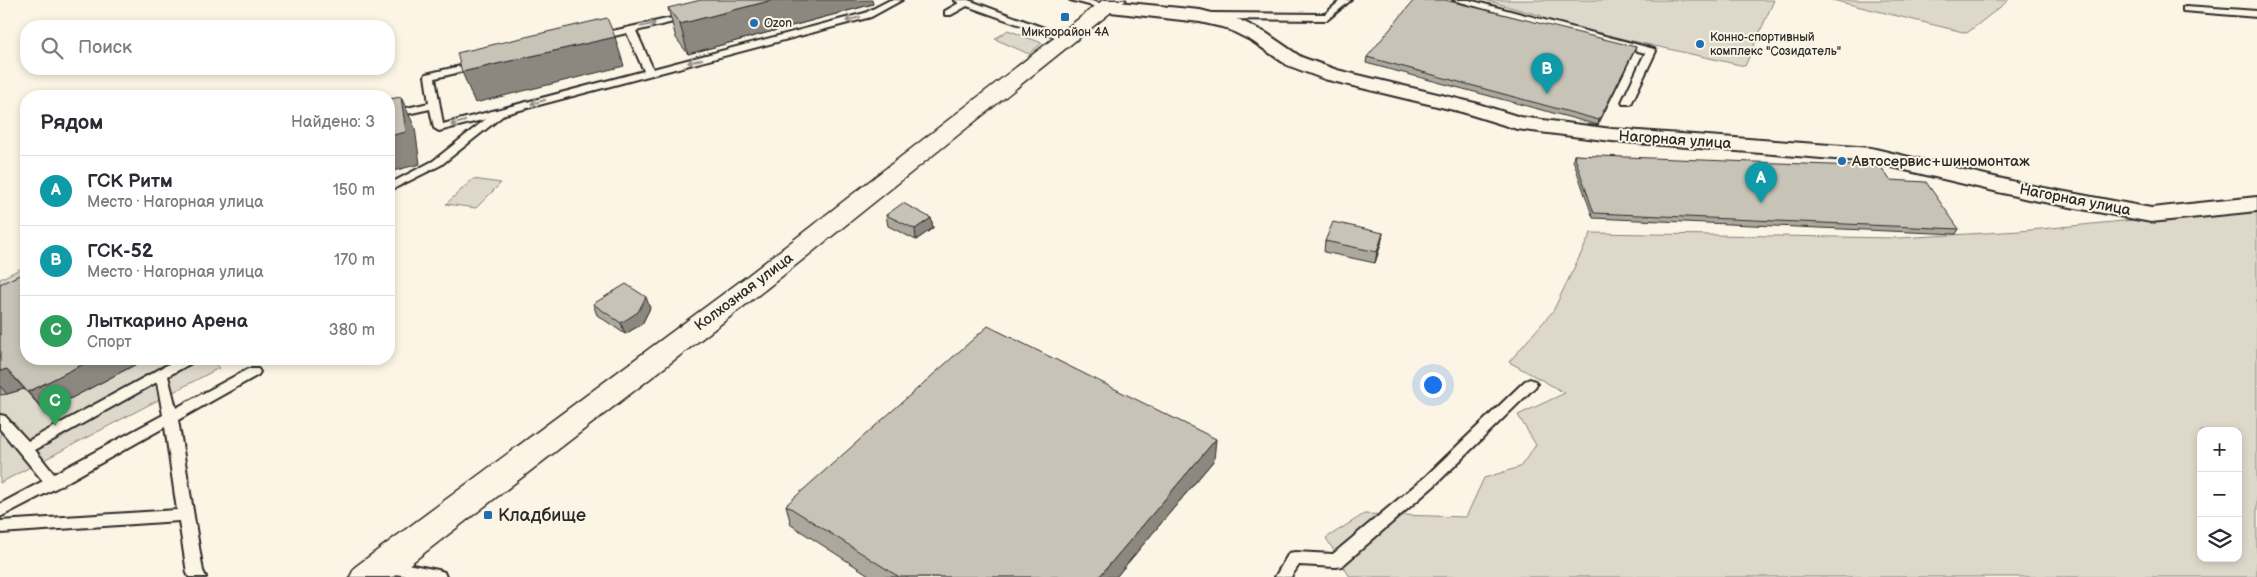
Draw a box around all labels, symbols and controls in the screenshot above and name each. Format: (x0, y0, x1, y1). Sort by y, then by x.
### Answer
marker: Микрорайон 4А (1059, 11, 1071, 23)
one-way arrow (845, 15, 861, 25)
place label: Ozon (764, 16, 792, 31)
marker: Ozon (748, 17, 760, 29)
search box (20, 20, 395, 75)
one-way arrow (640, 20, 656, 29)
place label: Микрорайон 4А (1021, 25, 1110, 40)
place label: Конно-спортивный комплекс "Созидатель" (1710, 30, 1841, 59)
icon: search (38, 34, 66, 62)
text: Поиск (78, 36, 132, 59)
marker: Конно-спортивный комплекс "Созидатель" (1694, 38, 1706, 50)
pin: B (1531, 53, 1563, 94)
one-way arrow (688, 57, 704, 66)
one-way arrow (531, 98, 547, 107)
text: Рядом (40, 110, 103, 135)
text: Найдено: 3 (291, 113, 375, 132)
one-way arrow (451, 119, 467, 128)
street label: Нагорная улица (1618, 127, 1732, 153)
place label: Автосервис+шиномонтаж (1851, 152, 2030, 171)
marker: Автосервис+шиномонтаж (1836, 155, 1848, 167)
pin: A (1745, 162, 1777, 203)
text: ГСК Ритм (87, 170, 173, 193)
street label: Нагорная улица (2018, 180, 2132, 220)
text: A (51, 181, 61, 200)
text: 150 m (333, 181, 375, 200)
text: Место · Нагорная улица (87, 193, 264, 212)
text: ГСК-52 (87, 240, 153, 263)
street label: Колхозная улица (691, 249, 797, 335)
text: B (50, 251, 62, 270)
text: 170 m (334, 251, 375, 270)
text: Место · Нагорная улица (87, 263, 264, 282)
text: Лыткарино Арена (87, 310, 248, 333)
text: C (50, 321, 62, 340)
text: 380 m (329, 321, 375, 340)
text: Спорт (87, 333, 132, 352)
your location (1420, 372, 1446, 398)
pin: C (39, 385, 71, 426)
map controls (2197, 427, 2242, 562)
button: + (2197, 427, 2242, 472)
button: − (2197, 472, 2242, 517)
place label: Кладбище (498, 505, 586, 526)
marker: Кладбище (482, 509, 494, 521)
button: layers (2197, 517, 2242, 562)

